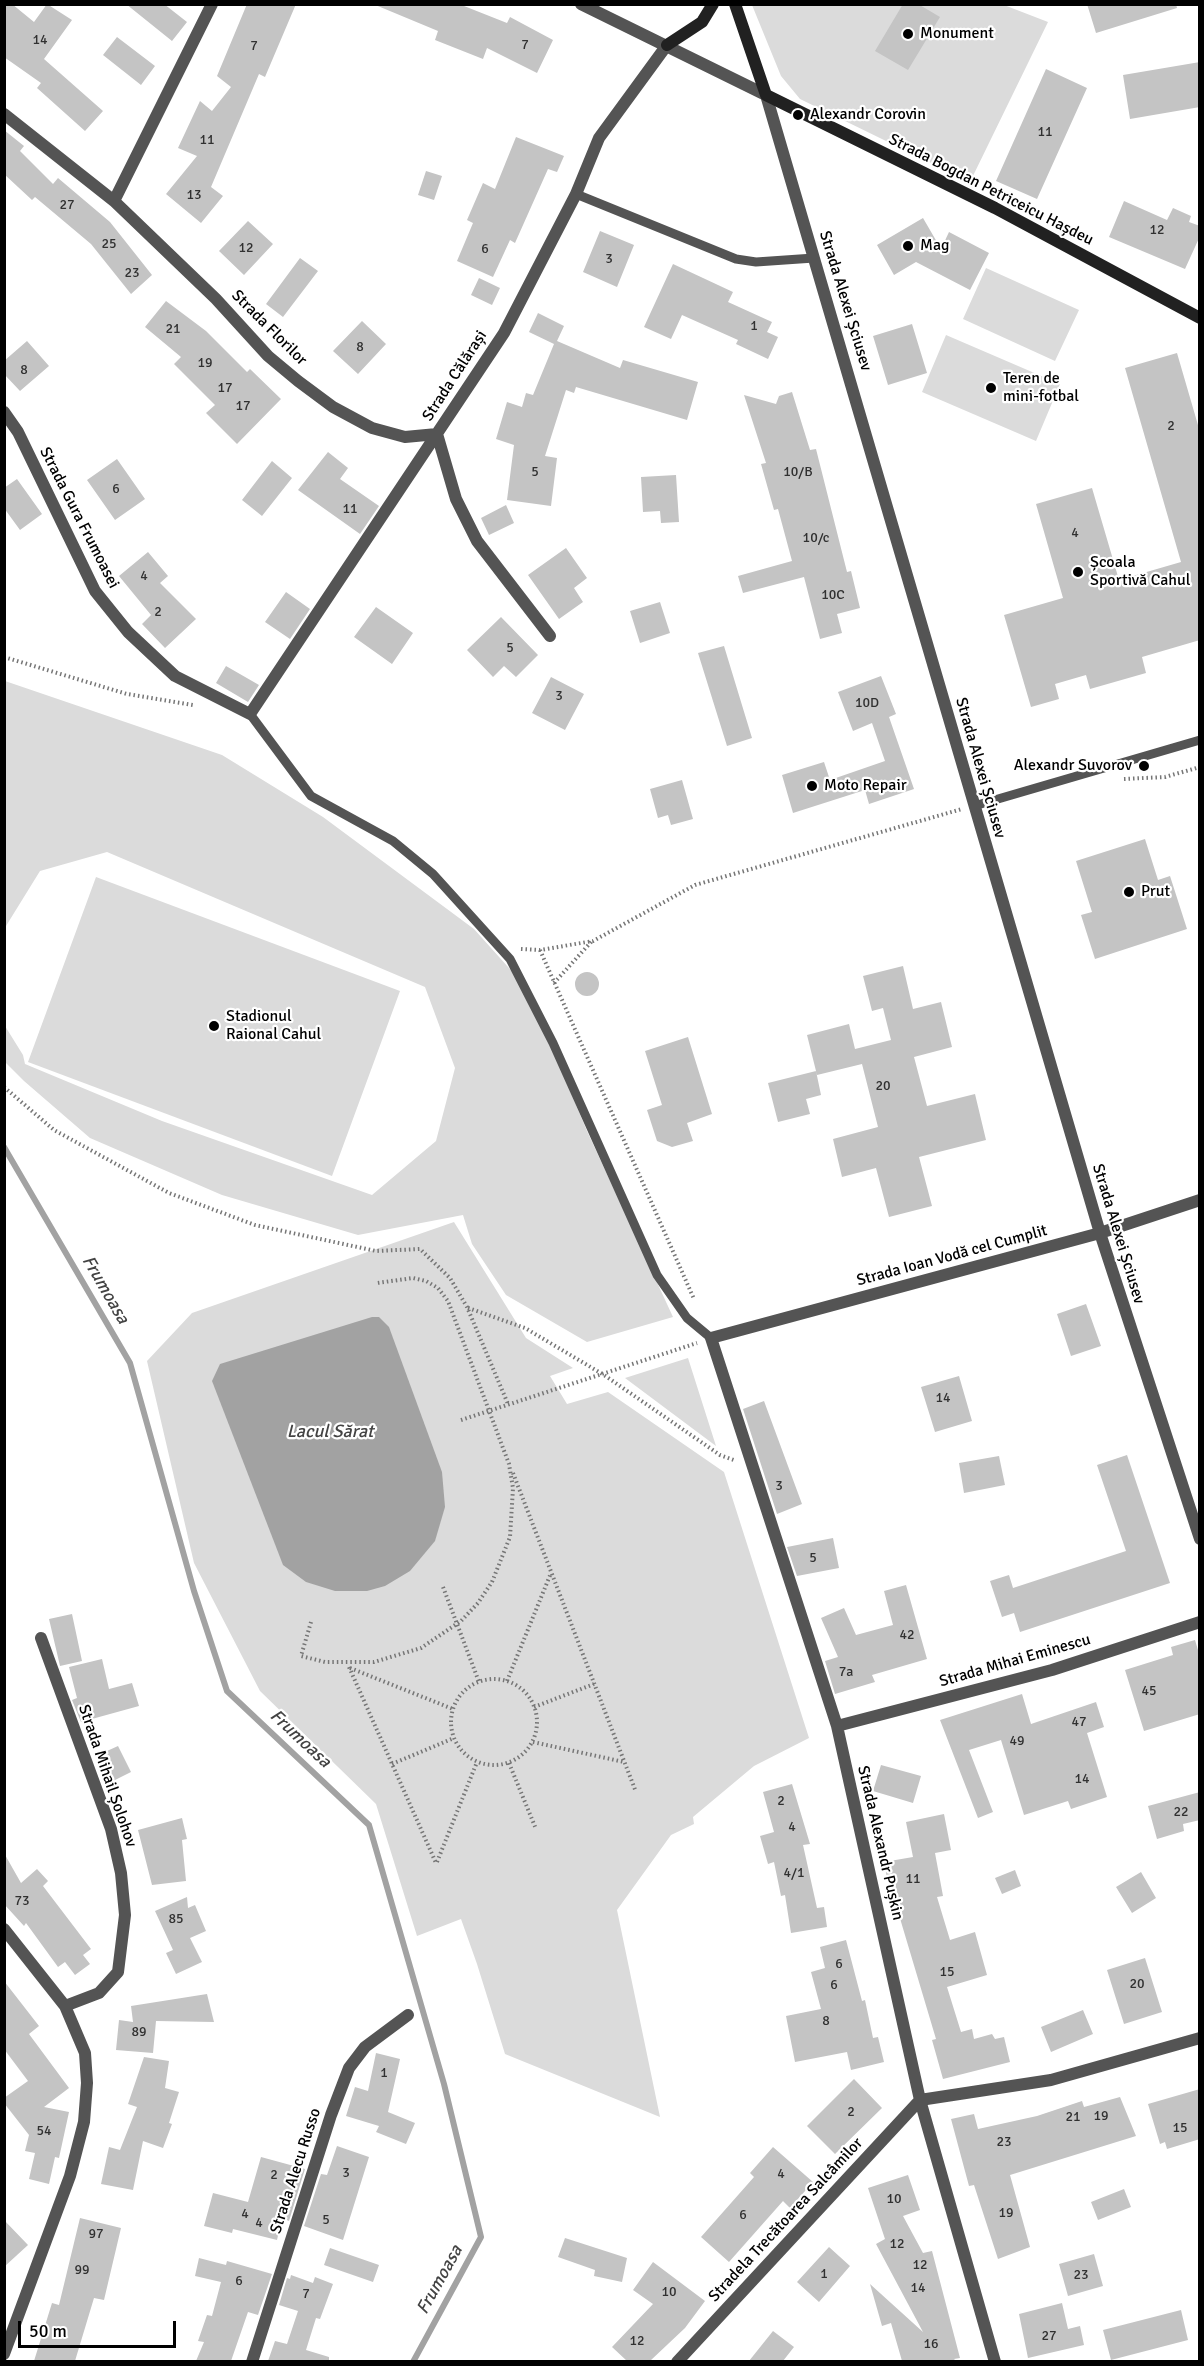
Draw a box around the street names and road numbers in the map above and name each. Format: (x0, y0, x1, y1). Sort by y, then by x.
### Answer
street label: Strada Bogdan Petriceicu Hașdeu (885, 130, 1097, 250)
street label: Strada Alexei Șciusev (815, 229, 875, 373)
street label: Strada Florilor (227, 286, 311, 370)
street label: Strada Călărași (419, 327, 491, 425)
street label: Strada Gura Frumoasei (35, 444, 123, 592)
street label: Strada Alexei Șciusev (951, 696, 1009, 840)
street label: Strada Alexei Șciusev (1088, 1162, 1148, 1306)
street label: Strada Ioan Vodă cel Cumplit (855, 1221, 1049, 1291)
street label: Strada Mihai Eminescu (937, 1630, 1093, 1692)
street label: Strada Mihail Șolohov (74, 1702, 140, 1850)
street label: Strada Alexandr Pușkin (853, 1764, 907, 1922)
street label: Strada Alecu Russo (267, 2106, 325, 2236)
street label: Stradela Trecătoarea Salcâmilor (705, 2134, 867, 2306)

